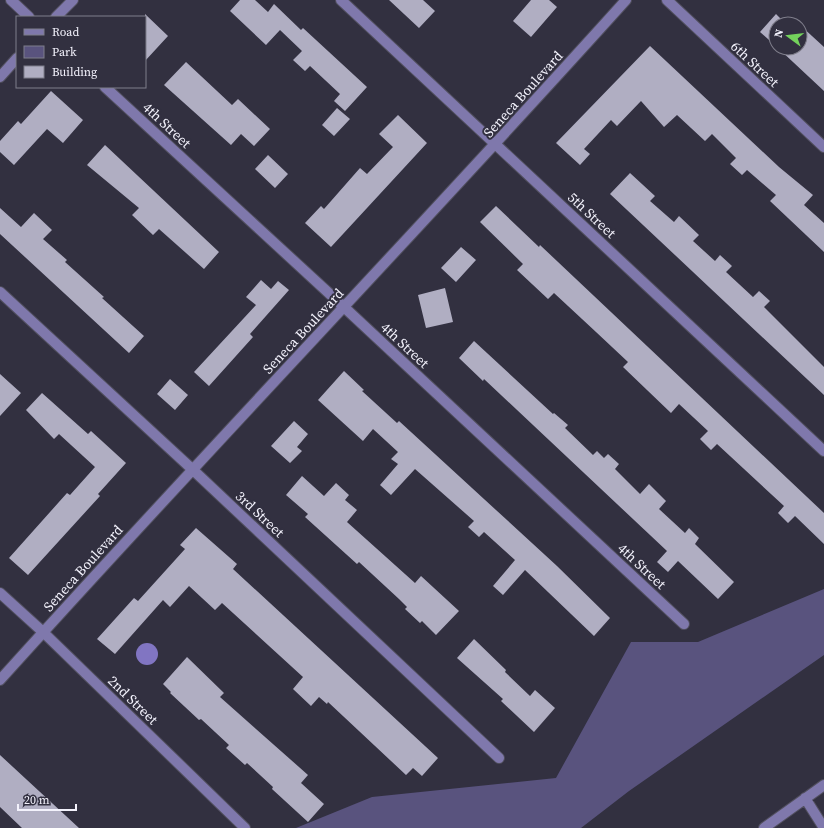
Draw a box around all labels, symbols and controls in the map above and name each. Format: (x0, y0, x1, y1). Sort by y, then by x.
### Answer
legend (16, 16, 146, 88)
north arrow (768, 16, 808, 56)
text: Road (52, 24, 79, 40)
text: N (771, 28, 787, 39)
street label: 6th Street (726, 36, 784, 92)
text: Park (52, 44, 77, 60)
street label: Seneca Boulevard (479, 46, 567, 142)
text: Building (52, 64, 97, 80)
street label: 4th Street (138, 97, 196, 153)
street label: 5th Street (563, 187, 621, 243)
street label: Seneca Boulevard (258, 284, 348, 378)
street label: 4th Street (376, 317, 434, 373)
street label: 3rd Street (231, 486, 289, 542)
street label: Seneca Boulevard (39, 520, 127, 616)
street label: 4th Street (613, 538, 671, 594)
street label: 2nd Street (103, 671, 163, 729)
scale bar (18, 786, 76, 812)
text: 20 m (24, 792, 50, 808)

